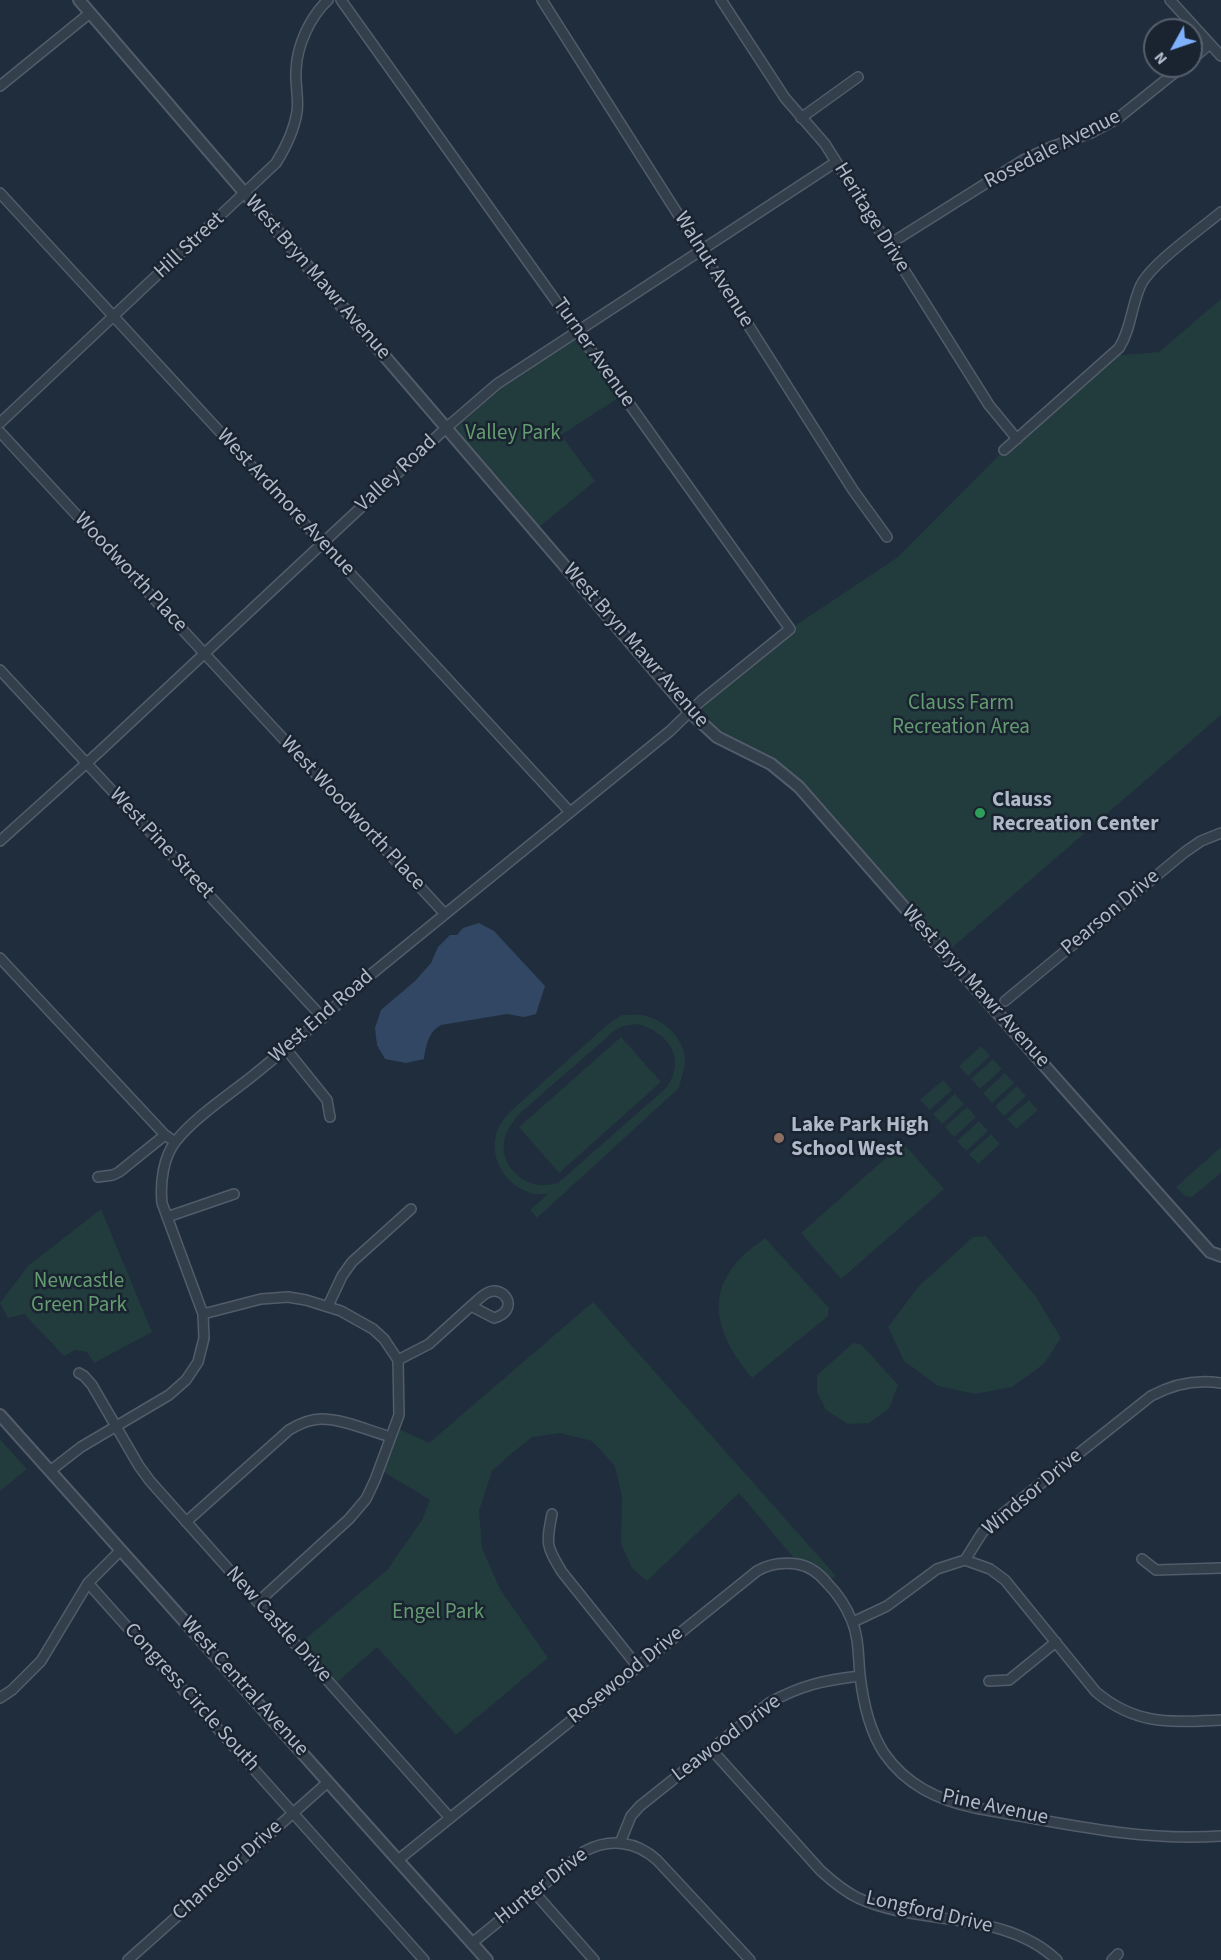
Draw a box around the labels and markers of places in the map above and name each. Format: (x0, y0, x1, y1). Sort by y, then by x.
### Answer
place label: Clauss Recreation Center (992, 788, 1159, 838)
marker: Clauss Recreation Center (973, 806, 987, 820)
place label: Lake Park High School West (791, 1113, 929, 1163)
marker: Lake Park High School West (772, 1131, 786, 1145)

